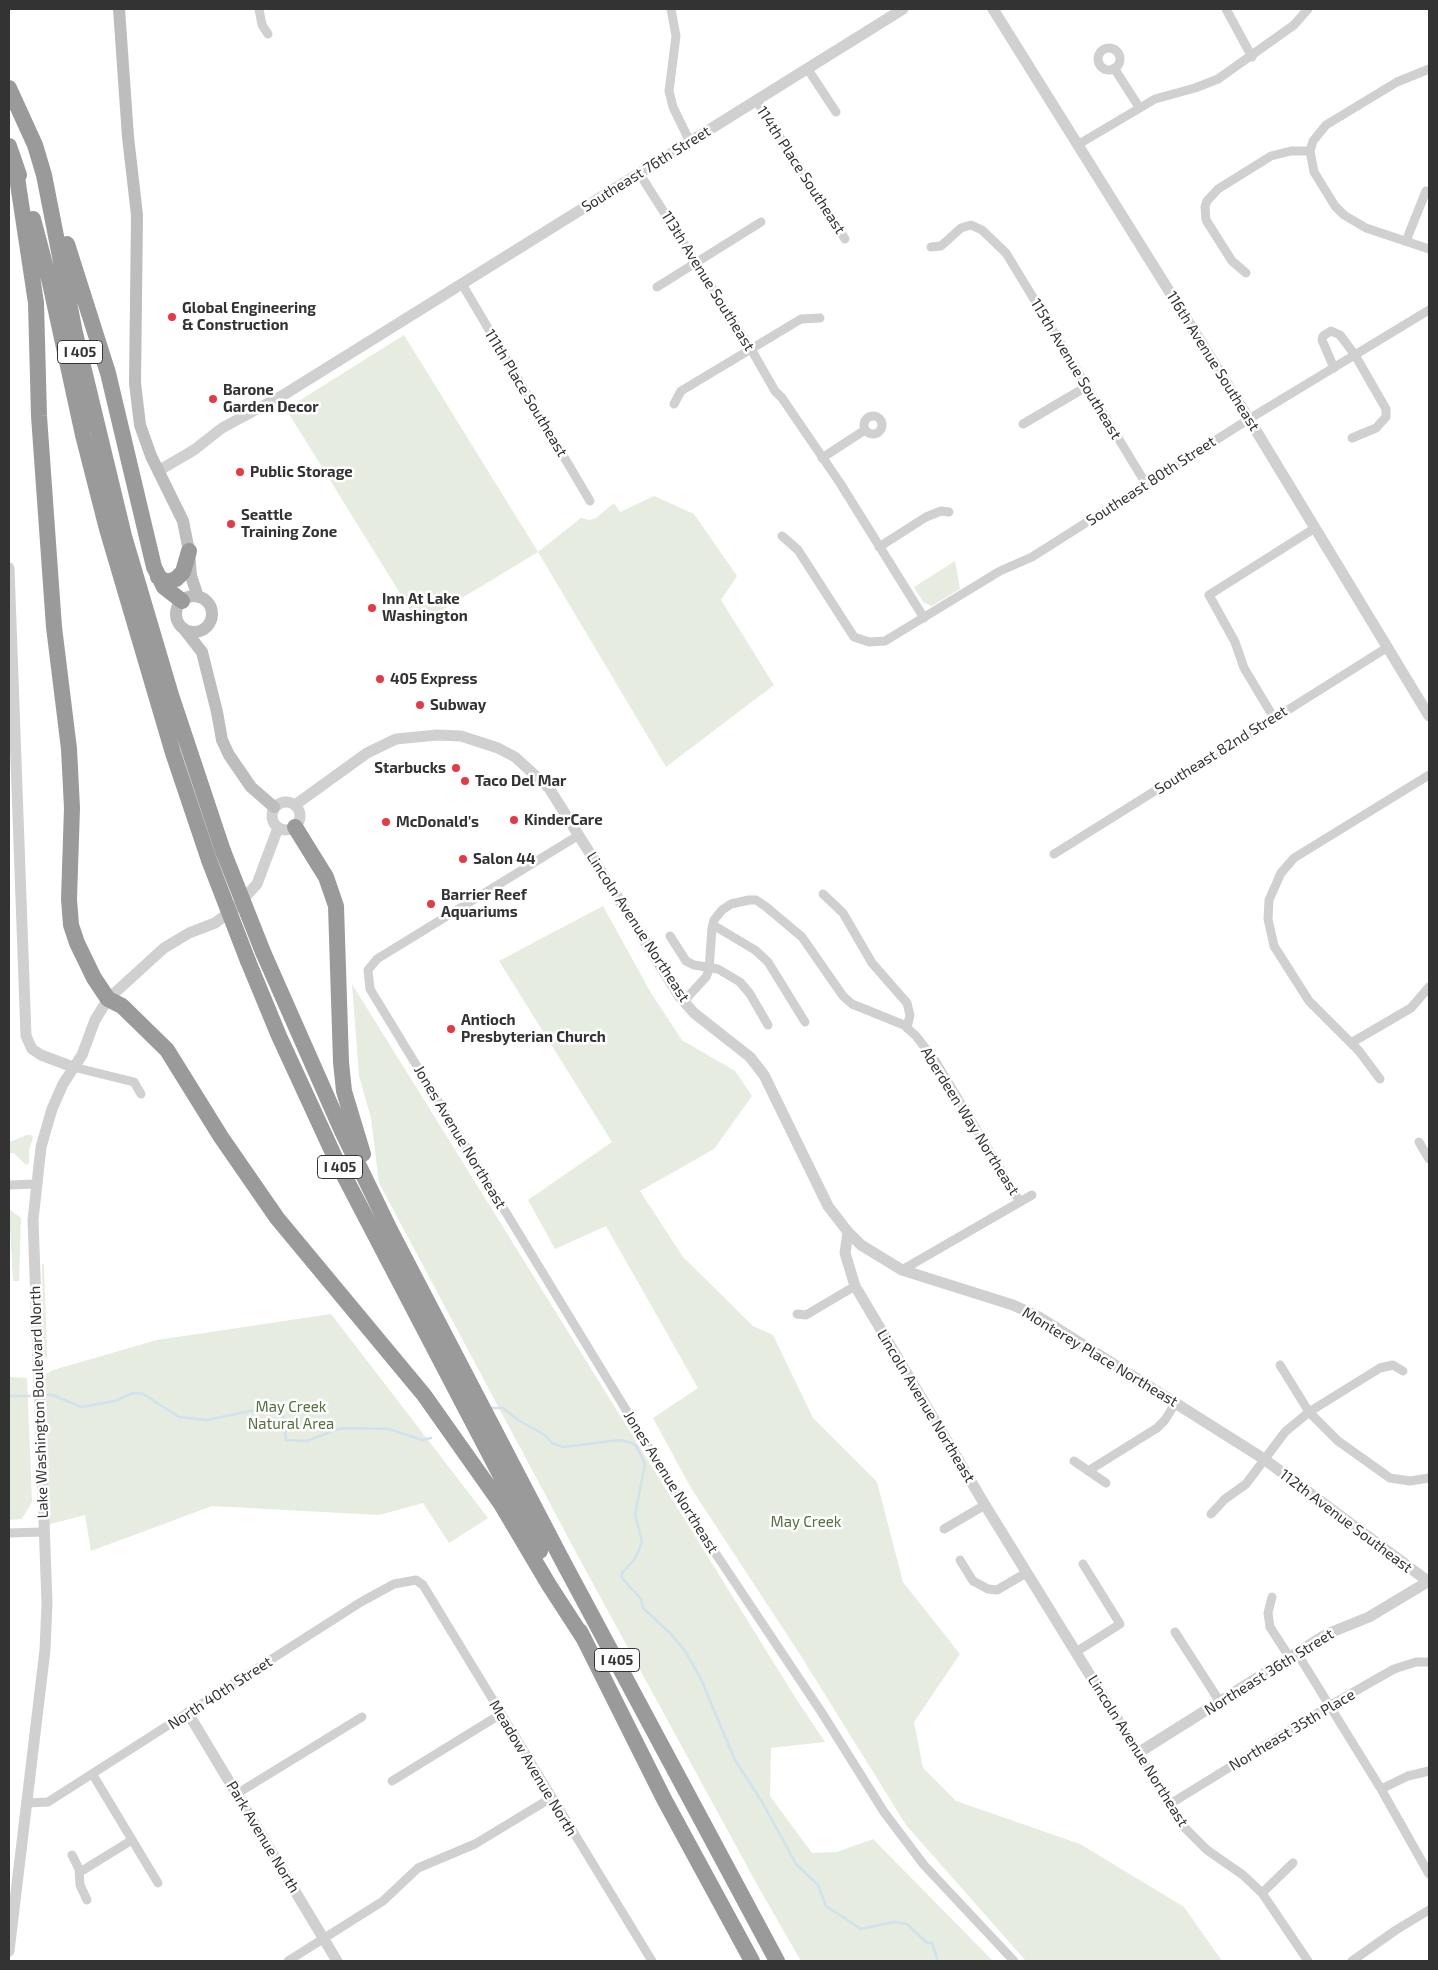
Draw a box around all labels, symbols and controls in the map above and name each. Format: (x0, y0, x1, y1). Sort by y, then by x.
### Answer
street label: 114th Place Southeast (753, 103, 849, 237)
street label: Southeast 76th Street (578, 122, 714, 216)
street label: 113th Avenue Southeast (658, 208, 758, 354)
street label: 116th Avenue Southeast (1163, 288, 1263, 434)
street label: 115th Avenue Southeast (1027, 295, 1125, 443)
place label: Global Engineering & Construction (182, 299, 316, 334)
marker: Global Engineering & Construction (166, 311, 178, 323)
street label: 111th Place Southeast (481, 326, 571, 460)
road number: I 405 (58, 341, 102, 364)
place label: Barone Garden Decor (223, 381, 319, 416)
marker: Barone Garden Decor (207, 393, 219, 405)
street label: Southeast 80th Street (1083, 432, 1219, 530)
place label: Public Storage (250, 463, 353, 481)
marker: Public Storage (234, 466, 246, 478)
place label: Seattle Training Zone (241, 506, 337, 541)
marker: Seattle Training Zone (225, 518, 237, 530)
place label: Inn At Lake Washington (382, 590, 468, 625)
marker: Inn At Lake Washington (366, 602, 378, 614)
place label: 405 Express (390, 670, 477, 688)
marker: 405 Express (374, 673, 386, 685)
place label: Subway (430, 696, 486, 714)
marker: Subway (414, 699, 426, 711)
street label: Southeast 82nd Street (1151, 702, 1291, 798)
place label: Starbucks (374, 759, 446, 777)
marker: Starbucks (450, 762, 462, 774)
place label: Taco Del Mar (475, 772, 566, 790)
marker: Taco Del Mar (459, 775, 471, 787)
place label: KinderCare (524, 811, 603, 829)
place label: McDonald's (396, 813, 479, 831)
marker: KinderCare (508, 814, 520, 826)
marker: McDonald's (380, 816, 392, 828)
street label: Lincoln Avenue Northeast (583, 849, 693, 1005)
place label: Salon 44 (473, 850, 535, 868)
marker: Salon 44 (457, 853, 469, 865)
place label: Barrier Reef Aquariums (441, 886, 527, 921)
marker: Barrier Reef Aquariums (425, 898, 437, 910)
place label: Antioch Presbyterian Church (461, 1011, 606, 1046)
marker: Antioch Presbyterian Church (445, 1023, 457, 1035)
street label: Aberdeen Way Northeast (917, 1044, 1023, 1198)
street label: Jones Avenue Northeast (410, 1062, 510, 1212)
road number: I 405 (318, 1156, 362, 1178)
street label: Lake Washington Boulevard North (26, 1285, 52, 1519)
street label: Monterey Place Northeast (1019, 1303, 1181, 1411)
street label: Lincoln Avenue Northeast (873, 1326, 979, 1486)
park label: May Creek Natural Area (248, 1398, 334, 1433)
street label: Jones Avenue Northeast (620, 1408, 722, 1556)
street label: 112th Avenue Southeast (1276, 1465, 1416, 1577)
park label: May Creek (771, 1513, 841, 1531)
street label: Northeast 36th Street (1201, 1625, 1337, 1719)
road number: I 405 (594, 1648, 640, 1672)
street label: North 40th Street (165, 1653, 275, 1733)
street label: Lincoln Avenue Northeast (1084, 1672, 1192, 1830)
street label: Northeast 35th Place (1226, 1685, 1358, 1775)
street label: Meadow Avenue North (485, 1697, 581, 1839)
street label: Park Avenue North (223, 1778, 303, 1896)

